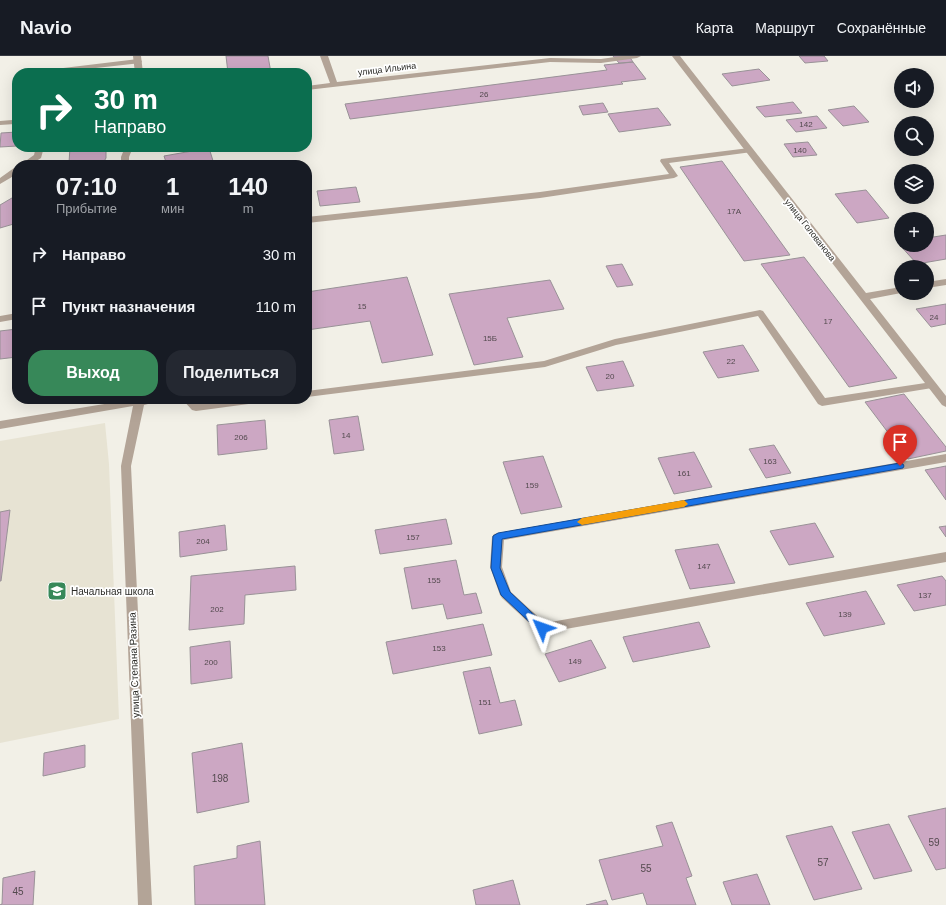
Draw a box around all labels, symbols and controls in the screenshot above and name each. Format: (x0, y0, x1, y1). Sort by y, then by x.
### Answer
text: Navio (20, 17, 72, 38)
text: Карта (696, 20, 733, 36)
text: Маршрут (755, 20, 815, 36)
text: Сохранённые (837, 20, 926, 36)
street label: улица Ильина (357, 60, 417, 78)
map controls (894, 68, 934, 300)
button: sound (894, 68, 934, 108)
icon: right (28, 84, 80, 136)
text: 30 m (94, 84, 158, 115)
house number: 26 (480, 90, 489, 99)
button: search (894, 116, 934, 156)
text: Направо (94, 117, 166, 137)
house number: 142 (799, 120, 813, 129)
house number: 140 (793, 146, 807, 155)
button: layers (894, 164, 934, 204)
text: 07:10 (56, 173, 117, 200)
text: 1 (166, 173, 179, 200)
text: 140 (228, 173, 268, 200)
street label: улица Голованова (783, 197, 837, 263)
text: Прибытие (56, 201, 117, 216)
text: мин (161, 201, 184, 216)
text: m (243, 201, 254, 216)
house number: 17А (727, 207, 742, 216)
button: + (894, 212, 934, 252)
icon: right (28, 243, 50, 265)
text: Направо (62, 246, 126, 263)
text: 30 m (263, 246, 296, 263)
button: − (894, 260, 934, 300)
icon: arrive (28, 295, 50, 317)
text: Пункт назначения (62, 298, 195, 315)
text: 110 m (255, 298, 296, 315)
house number: 15 (358, 302, 367, 311)
house number: 24 (930, 313, 939, 322)
house number: 17 (824, 317, 833, 326)
house number: 15Б (483, 334, 497, 343)
button: Выход (28, 350, 158, 396)
button: Поделиться (166, 350, 296, 396)
house number: 22 (727, 357, 736, 366)
house number: 20 (606, 372, 615, 381)
pin (883, 425, 917, 466)
house number: 14 (342, 431, 351, 440)
icon: arrive (889, 431, 911, 453)
house number: 206 (234, 433, 248, 442)
house number: 163 (763, 457, 777, 466)
house number: 161 (677, 469, 691, 478)
house number: 159 (525, 481, 539, 490)
house number: 157 (406, 533, 420, 542)
house number: 204 (196, 537, 210, 546)
house number: 147 (697, 562, 711, 571)
house number: 155 (427, 576, 441, 585)
school or university icon: Начальная школа (46, 580, 68, 602)
place label: Начальная школа (71, 586, 154, 597)
house number: 137 (918, 591, 932, 600)
house number: 202 (210, 605, 224, 614)
position arrow (521, 607, 563, 649)
house number: 139 (838, 610, 852, 619)
street label: улица Степана Разина (127, 612, 141, 718)
house number: 153 (432, 644, 446, 653)
house number: 149 (568, 657, 582, 666)
house number: 200 (204, 658, 218, 667)
house number: 151 (478, 698, 492, 707)
house number: 198 (212, 773, 229, 784)
house number: 59 (928, 837, 940, 848)
house number: 57 (817, 857, 829, 868)
house number: 55 (640, 863, 652, 874)
house number: 45 (12, 886, 24, 897)

